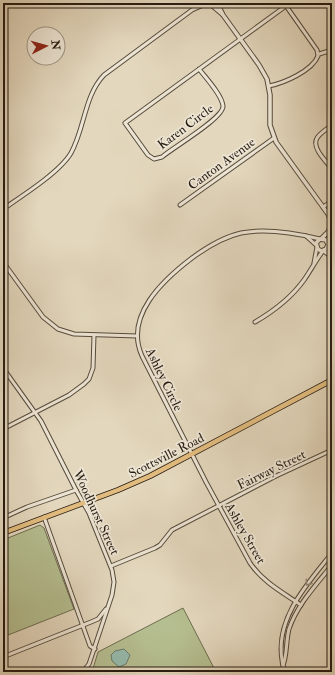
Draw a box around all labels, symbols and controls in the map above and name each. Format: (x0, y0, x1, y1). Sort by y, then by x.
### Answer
north arrow (26, 26, 66, 66)
text: N (48, 38, 63, 52)
street label: Karen Circle (155, 100, 217, 153)
street label: Canton Avenue (185, 134, 259, 193)
street label: Ashley Circle (141, 344, 187, 415)
street label: Scottsville Road (126, 430, 207, 482)
street label: Fairway Street (234, 446, 309, 494)
street label: Woodhurst Street (69, 466, 123, 558)
street label: Ashley Street (220, 499, 269, 567)
one-way arrow (306, 579, 313, 586)

